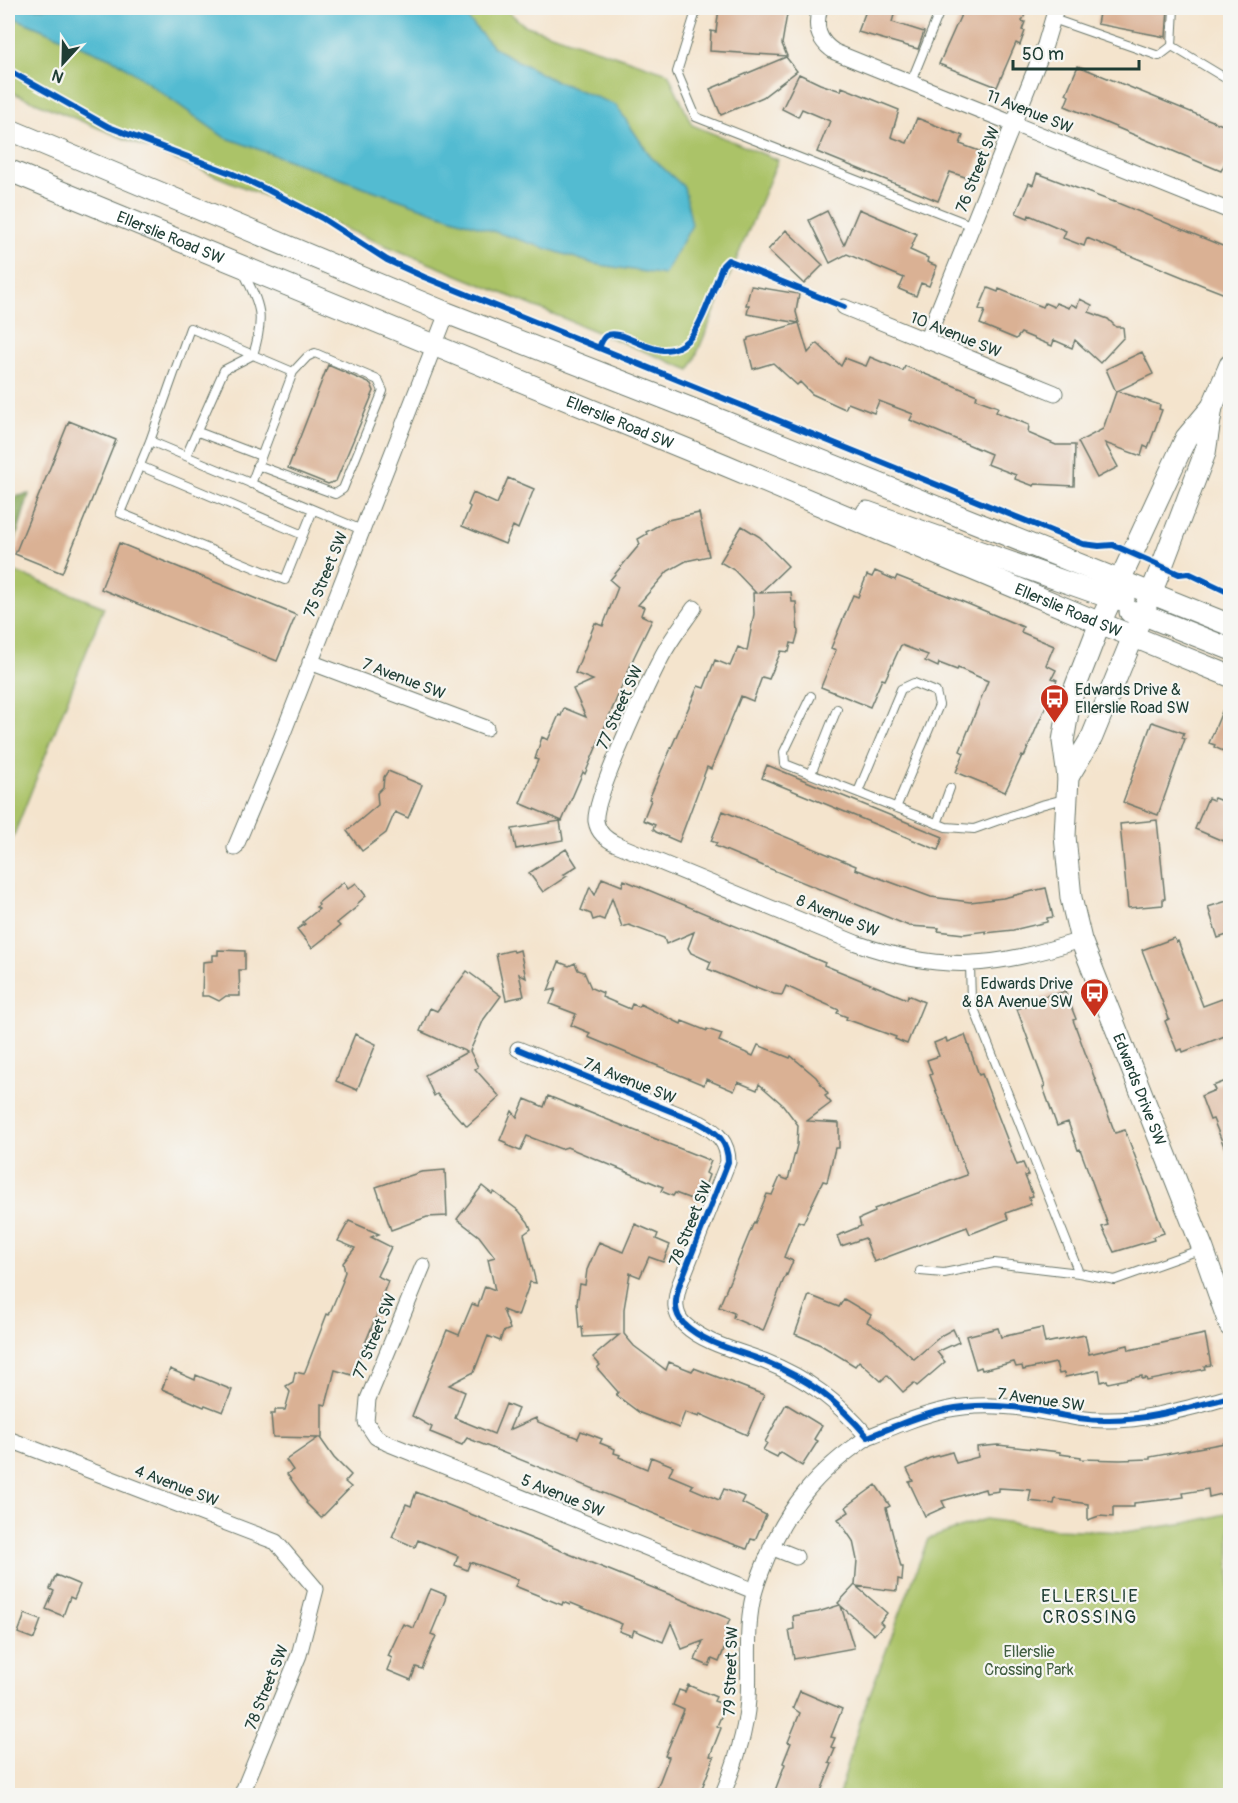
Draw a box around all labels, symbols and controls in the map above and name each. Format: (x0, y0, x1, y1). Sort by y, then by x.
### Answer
north arrow (33, 33, 93, 93)
scale bar (1013, 33, 1139, 71)
text: 50 m (1022, 43, 1064, 66)
text: N (49, 65, 67, 87)
street label: 11 Avenue SW (983, 85, 1076, 138)
street label: 76 Street SW (952, 123, 1004, 215)
street label: Ellerslie Road SW (114, 207, 227, 269)
street label: 10 Avenue SW (907, 308, 1004, 362)
street label: Ellerslie Road SW (563, 392, 677, 454)
street label: 75 Street SW (300, 529, 352, 620)
street label: Ellerslie Road SW (1011, 579, 1125, 642)
street label: 7 Avenue SW (359, 654, 448, 704)
street label: 77 Street SW (592, 662, 647, 753)
place label: Edwards Drive & Ellerslie Road SW (1075, 680, 1189, 718)
bus stop icon: Edwards Drive & Ellerslie Road SW (1038, 682, 1070, 724)
street label: 8 Avenue SW (793, 890, 882, 942)
place label: Edwards Drive & 8A Avenue SW (962, 974, 1073, 1012)
bus stop icon: Edwards Drive & 8A Avenue SW (1078, 976, 1110, 1018)
street label: Edwards Drive SW (1108, 1031, 1170, 1149)
street label: 7A Avenue SW (580, 1053, 679, 1109)
street label: 78 Street SW (665, 1178, 717, 1269)
street label: 77 Street SW (349, 1291, 401, 1382)
street label: 7 Avenue SW (996, 1384, 1086, 1416)
street label: 4 Avenue SW (132, 1461, 221, 1511)
street label: 5 Avenue SW (518, 1470, 607, 1522)
district label: ELLERSLIE CROSSING (1041, 1585, 1139, 1629)
street label: 79 Street SW (719, 1626, 743, 1716)
street label: 78 Street SW (241, 1642, 293, 1733)
park label: Ellerslie Crossing Park (984, 1642, 1074, 1680)

